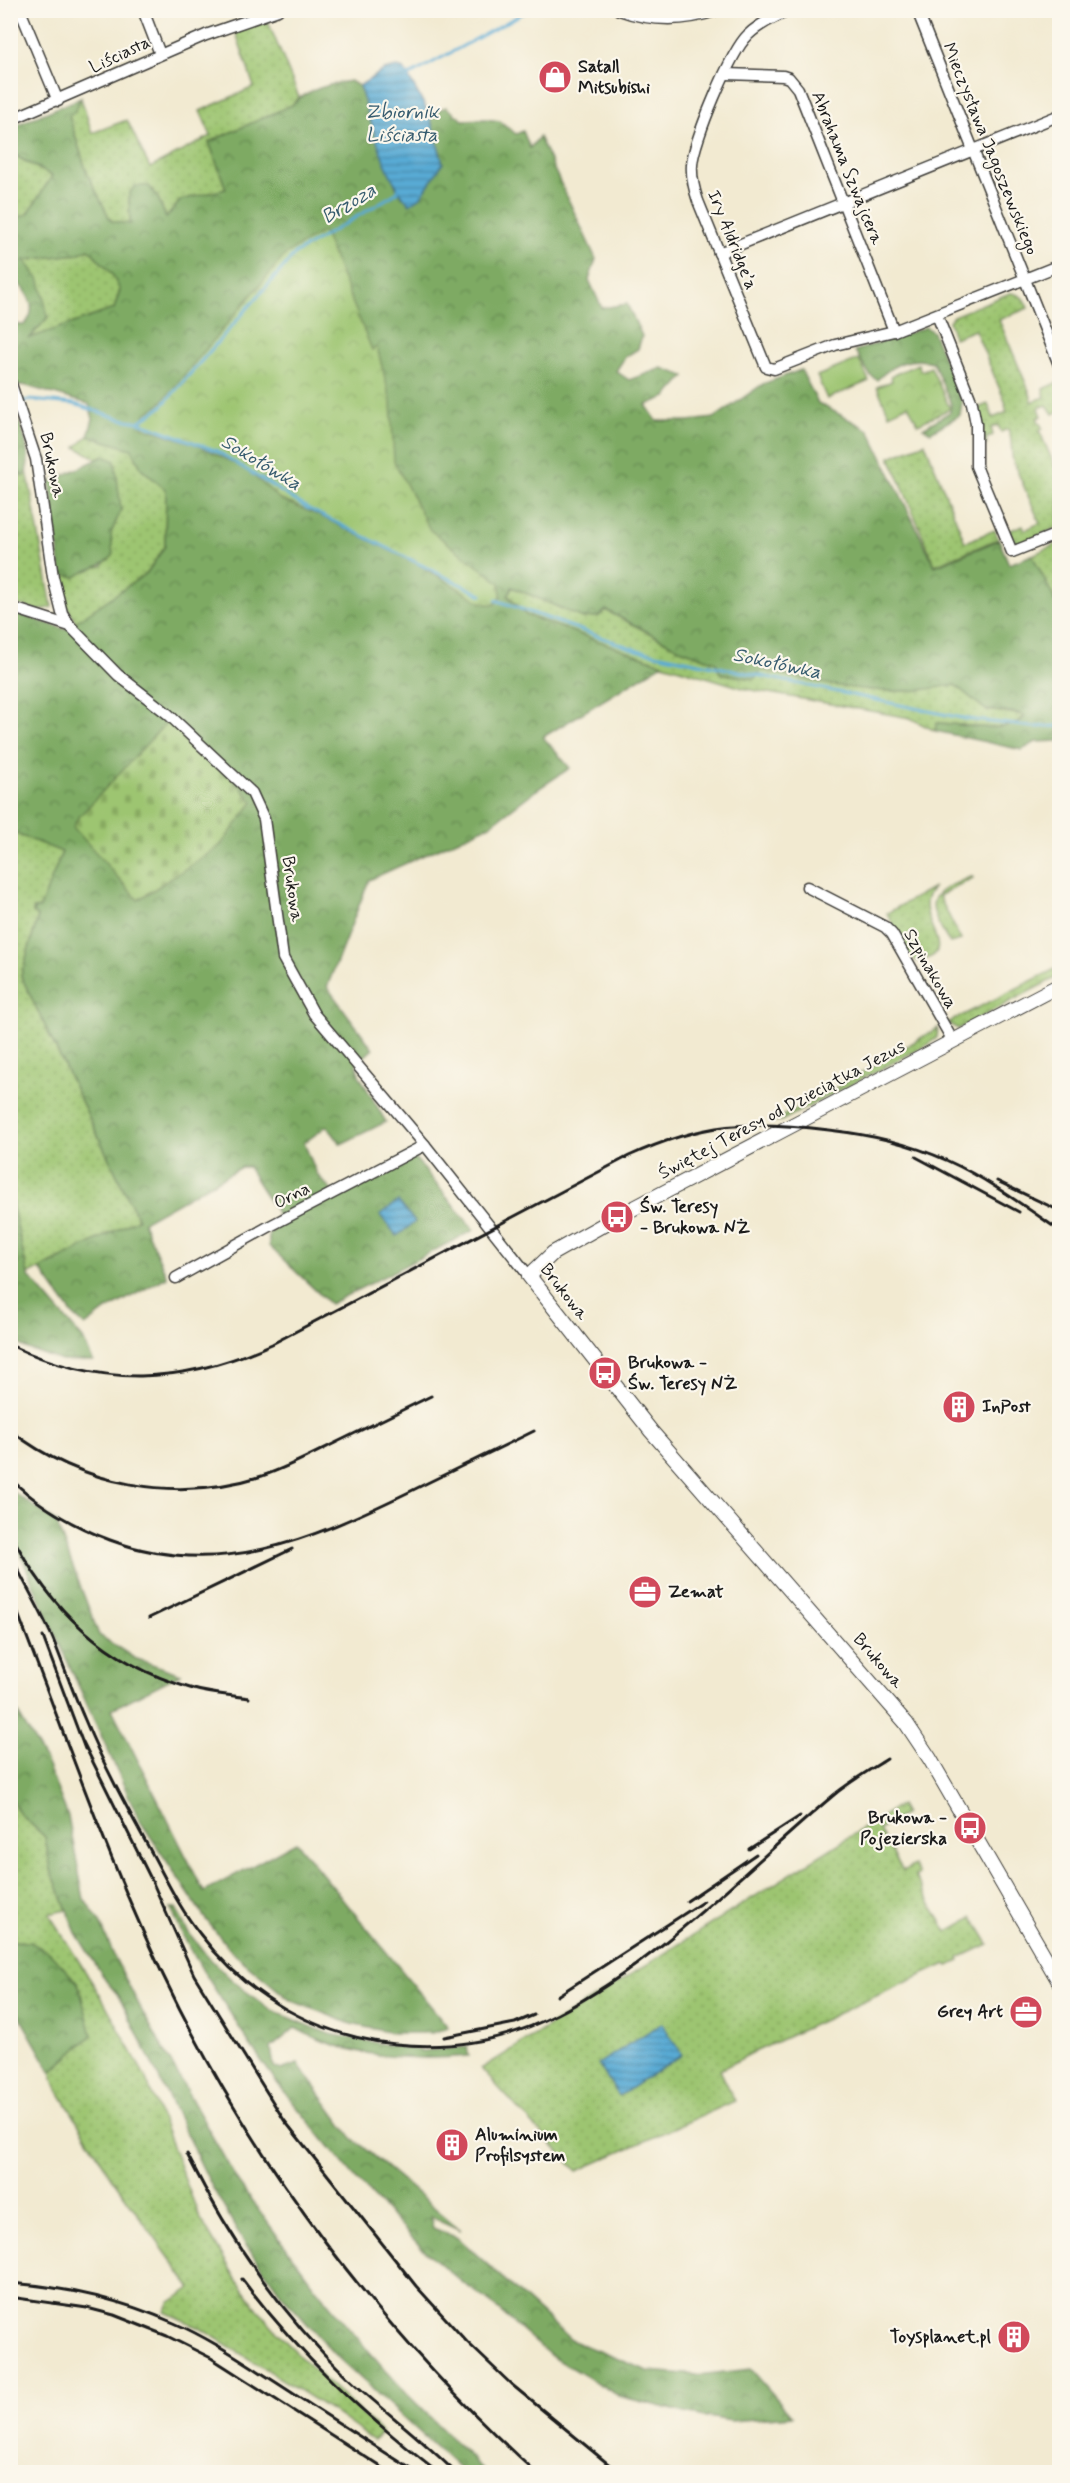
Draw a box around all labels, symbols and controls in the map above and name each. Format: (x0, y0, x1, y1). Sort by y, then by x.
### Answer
street label: Liściasta (86, 30, 154, 80)
street label: Mieczysława Jagoszewskiego (935, 39, 1044, 259)
place label: Satall Mitsubishi (578, 55, 650, 100)
shop icon: Satall Mitsubishi (537, 59, 573, 95)
street label: Abrahama Szwajcera (805, 88, 889, 249)
water label: Zbiornik Liściasta (365, 99, 440, 149)
water label: Brzoza (317, 177, 382, 231)
street label: Iry Aldridge’a (701, 187, 763, 293)
water label: Sokołówka (216, 428, 306, 498)
street label: Brukowa (33, 430, 71, 500)
water label: Sokołówka (731, 642, 823, 686)
street label: Brukowa (276, 855, 309, 924)
street label: Szpinakowa (897, 925, 963, 1013)
street label: Świętej Teresy od Dzieciątka Jezus (654, 1034, 910, 1186)
street label: Orna (270, 1177, 314, 1215)
place label: Św. Teresy - Brukowa NŻ (640, 1195, 750, 1240)
bus stop icon: Św. Teresy - Brukowa NŻ (599, 1199, 635, 1235)
street label: Brukowa (534, 1259, 594, 1326)
place label: Brukowa - Św. Teresy NŻ (628, 1351, 737, 1396)
bus stop icon: Brukowa - Św. Teresy NŻ (587, 1355, 623, 1391)
building icon: InPost (941, 1389, 977, 1425)
place label: InPost (982, 1395, 1031, 1419)
office icon: Zemat (627, 1574, 663, 1610)
place label: Zemat (668, 1580, 724, 1604)
street label: Brukowa (847, 1628, 909, 1694)
place label: Brukowa - Pojezierska (860, 1806, 947, 1851)
bus stop icon: Brukowa - Pojezierska (952, 1810, 988, 1846)
office icon: Grey Art (1008, 1994, 1044, 2030)
place label: Grey Art (937, 2000, 1003, 2024)
place label: Aluminium Profilsystem (475, 2123, 565, 2168)
building icon: Aluminium Profilsystem (434, 2127, 470, 2163)
building icon: Toysplanet.pl (996, 2319, 1032, 2355)
place label: Toysplanet.pl (890, 2325, 992, 2349)

